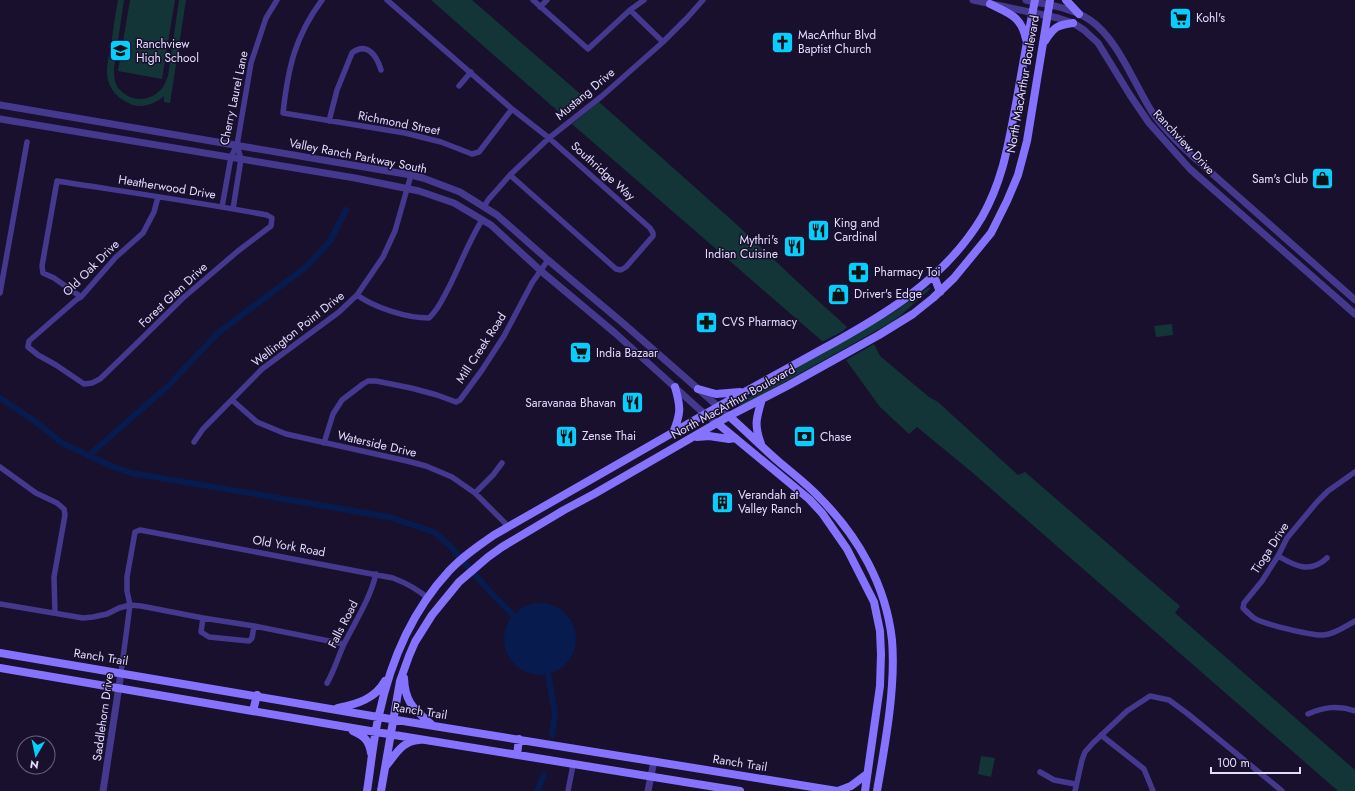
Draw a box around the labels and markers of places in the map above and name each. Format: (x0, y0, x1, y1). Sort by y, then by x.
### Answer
supermarket icon: Kohl's (1168, 5, 1194, 31)
place label: Kohl's (1196, 9, 1225, 27)
place label: MacArthur Blvd Baptist Church (798, 26, 876, 58)
church icon: MacArthur Blvd Baptist Church (770, 29, 796, 55)
place label: Ranchview High School (136, 35, 199, 67)
school or university icon: Ranchview High School (107, 38, 133, 64)
shop icon: Sam's Club (1310, 166, 1336, 192)
place label: Sam's Club (1252, 170, 1308, 188)
place label: King and Cardinal (834, 214, 880, 246)
restaurant icon: King and Cardinal (805, 217, 831, 243)
place label: Mythri's Indian Cuisine (705, 231, 778, 263)
restaurant icon: Mythri's Indian Cuisine (781, 234, 807, 260)
pharmacy icon: Pharmacy Toi (846, 259, 872, 285)
place label: Pharmacy Toi (874, 263, 941, 281)
shop icon: Driver's Edge (826, 281, 852, 307)
place label: Driver's Edge (854, 285, 922, 303)
pharmacy icon: CVS Pharmacy (694, 309, 720, 335)
place label: CVS Pharmacy (722, 313, 798, 331)
supermarket icon: India Bazaar (567, 340, 593, 366)
place label: India Bazaar (596, 344, 659, 362)
restaurant icon: Saravanaa Bhavan (619, 390, 645, 416)
place label: Saravanaa Bhavan (525, 394, 616, 412)
restaurant icon: Zense Thai (553, 423, 579, 449)
bank icon: Chase (792, 424, 818, 450)
place label: Zense Thai (582, 427, 636, 445)
place label: Chase (820, 428, 851, 446)
place label: Verandah at Valley Ranch (738, 486, 802, 518)
building icon: Verandah at Valley Ranch (710, 489, 736, 515)

